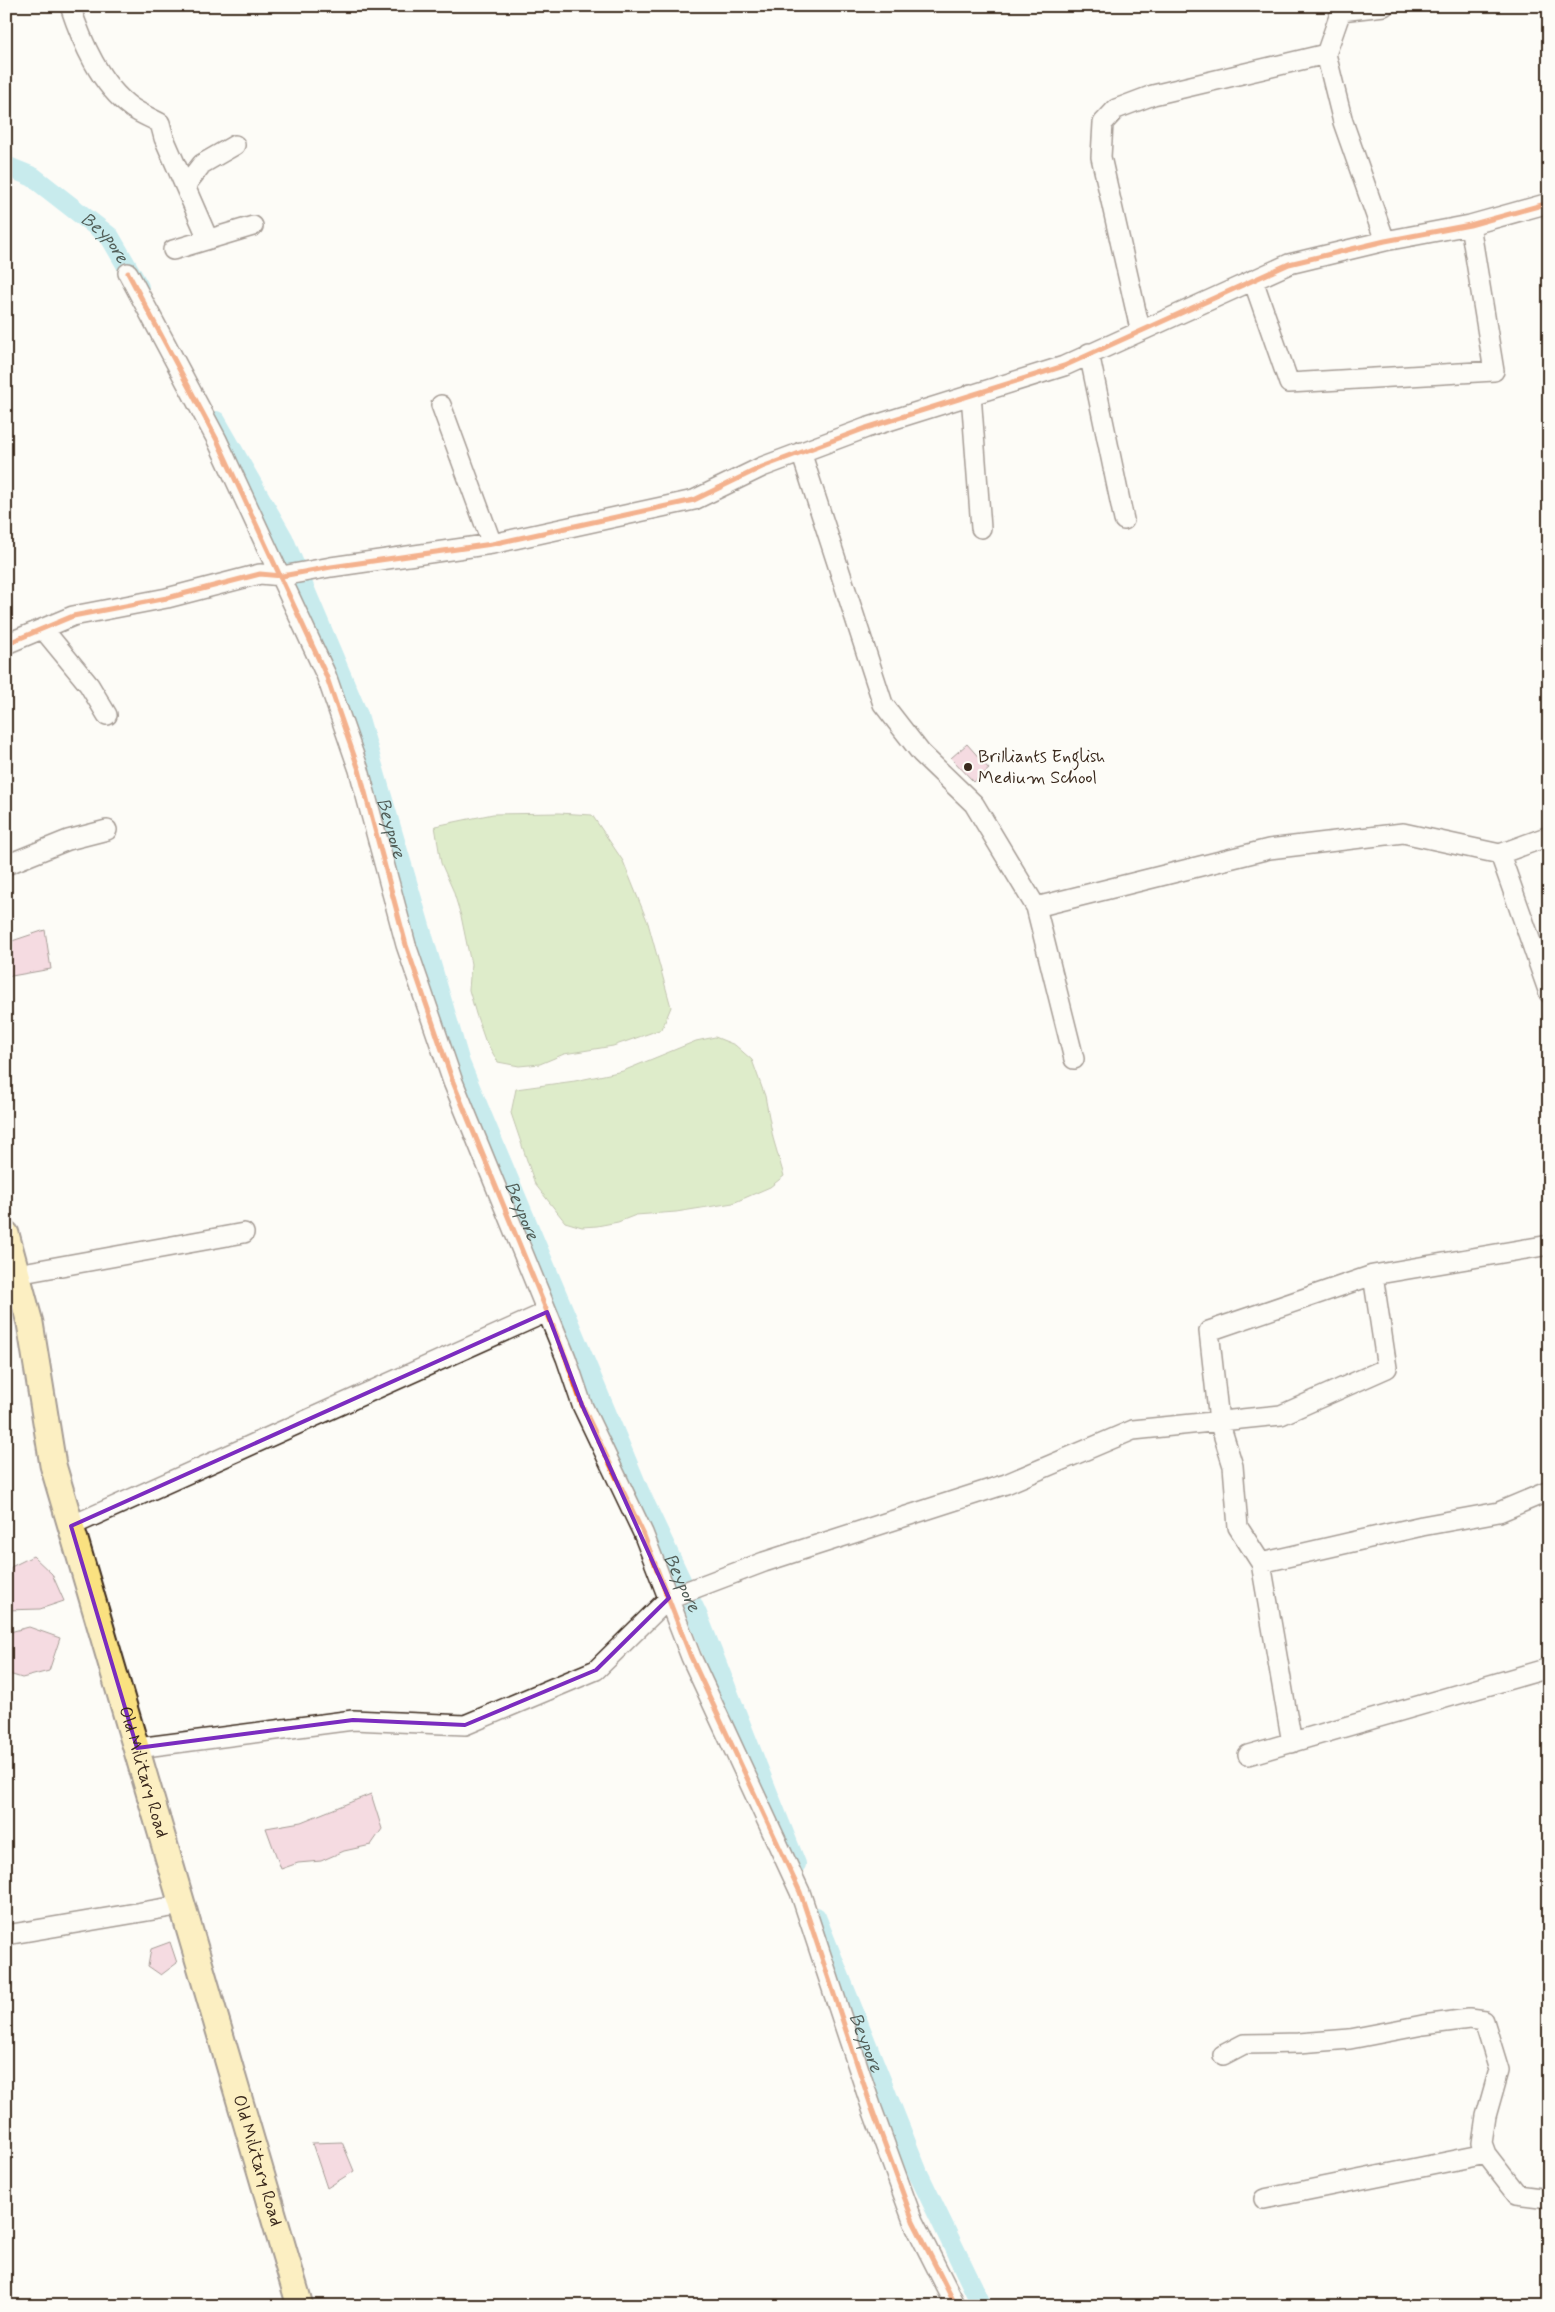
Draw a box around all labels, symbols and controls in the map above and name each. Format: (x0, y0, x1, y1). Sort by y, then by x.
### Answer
water label: Beypore (76, 206, 136, 269)
place label: Brilliants English Medium School (978, 745, 1105, 790)
marker: Brilliants English Medium School (962, 761, 974, 773)
water label: Beypore (370, 795, 412, 863)
water label: Beypore (498, 1177, 546, 1245)
water label: Beypore (658, 1549, 707, 1617)
street label: Old Military Road (112, 1703, 174, 1841)
water label: Beypore (843, 2009, 889, 2077)
street label: Old Military Road (227, 2092, 288, 2229)

